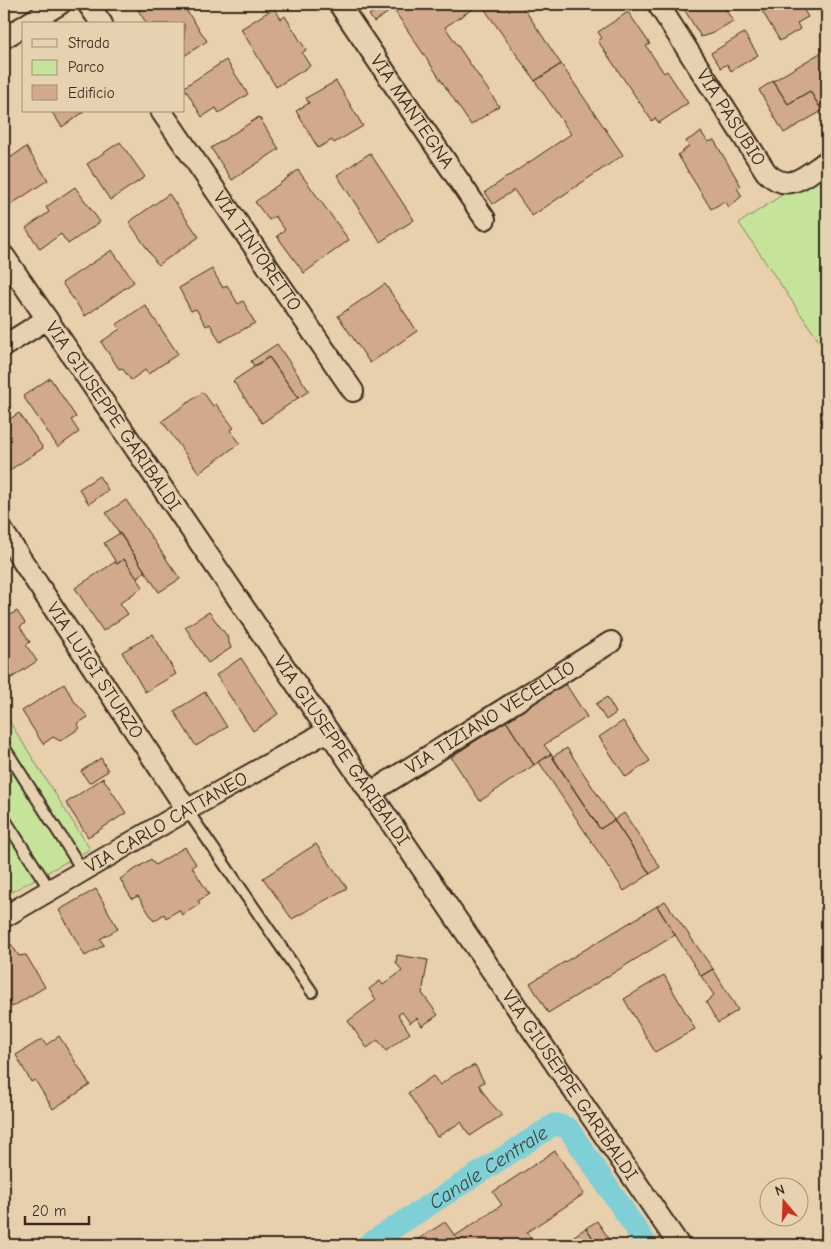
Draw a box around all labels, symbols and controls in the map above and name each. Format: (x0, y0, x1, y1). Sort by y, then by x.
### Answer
legend (22, 22, 185, 112)
text: Strada (68, 34, 110, 52)
street label: VIA MANTEGNA (366, 50, 458, 173)
text: Parco (68, 58, 104, 76)
street label: VIA PASUBIO (692, 65, 770, 170)
text: Edificio (68, 84, 115, 102)
street label: VIA TINTORETTO (208, 187, 306, 315)
street label: VIA GIUSEPPE GARIBALDI (41, 317, 186, 515)
street label: VIA LUIGI STURZO (42, 598, 148, 743)
street label: VIA GIUSEPPE GARIBALDI (269, 652, 414, 850)
street label: VIA TIZIANO VECELLIO (402, 656, 579, 779)
street label: VIA CARLO CATTANEO (82, 767, 252, 878)
street label: VIA GIUSEPPE GARIBALDI (497, 986, 642, 1184)
water label: Canale Centrale (424, 1120, 552, 1214)
north arrow (758, 1176, 808, 1226)
text: N (773, 1181, 787, 1200)
scale bar (25, 1194, 89, 1226)
text: 20 m (32, 1202, 66, 1220)

